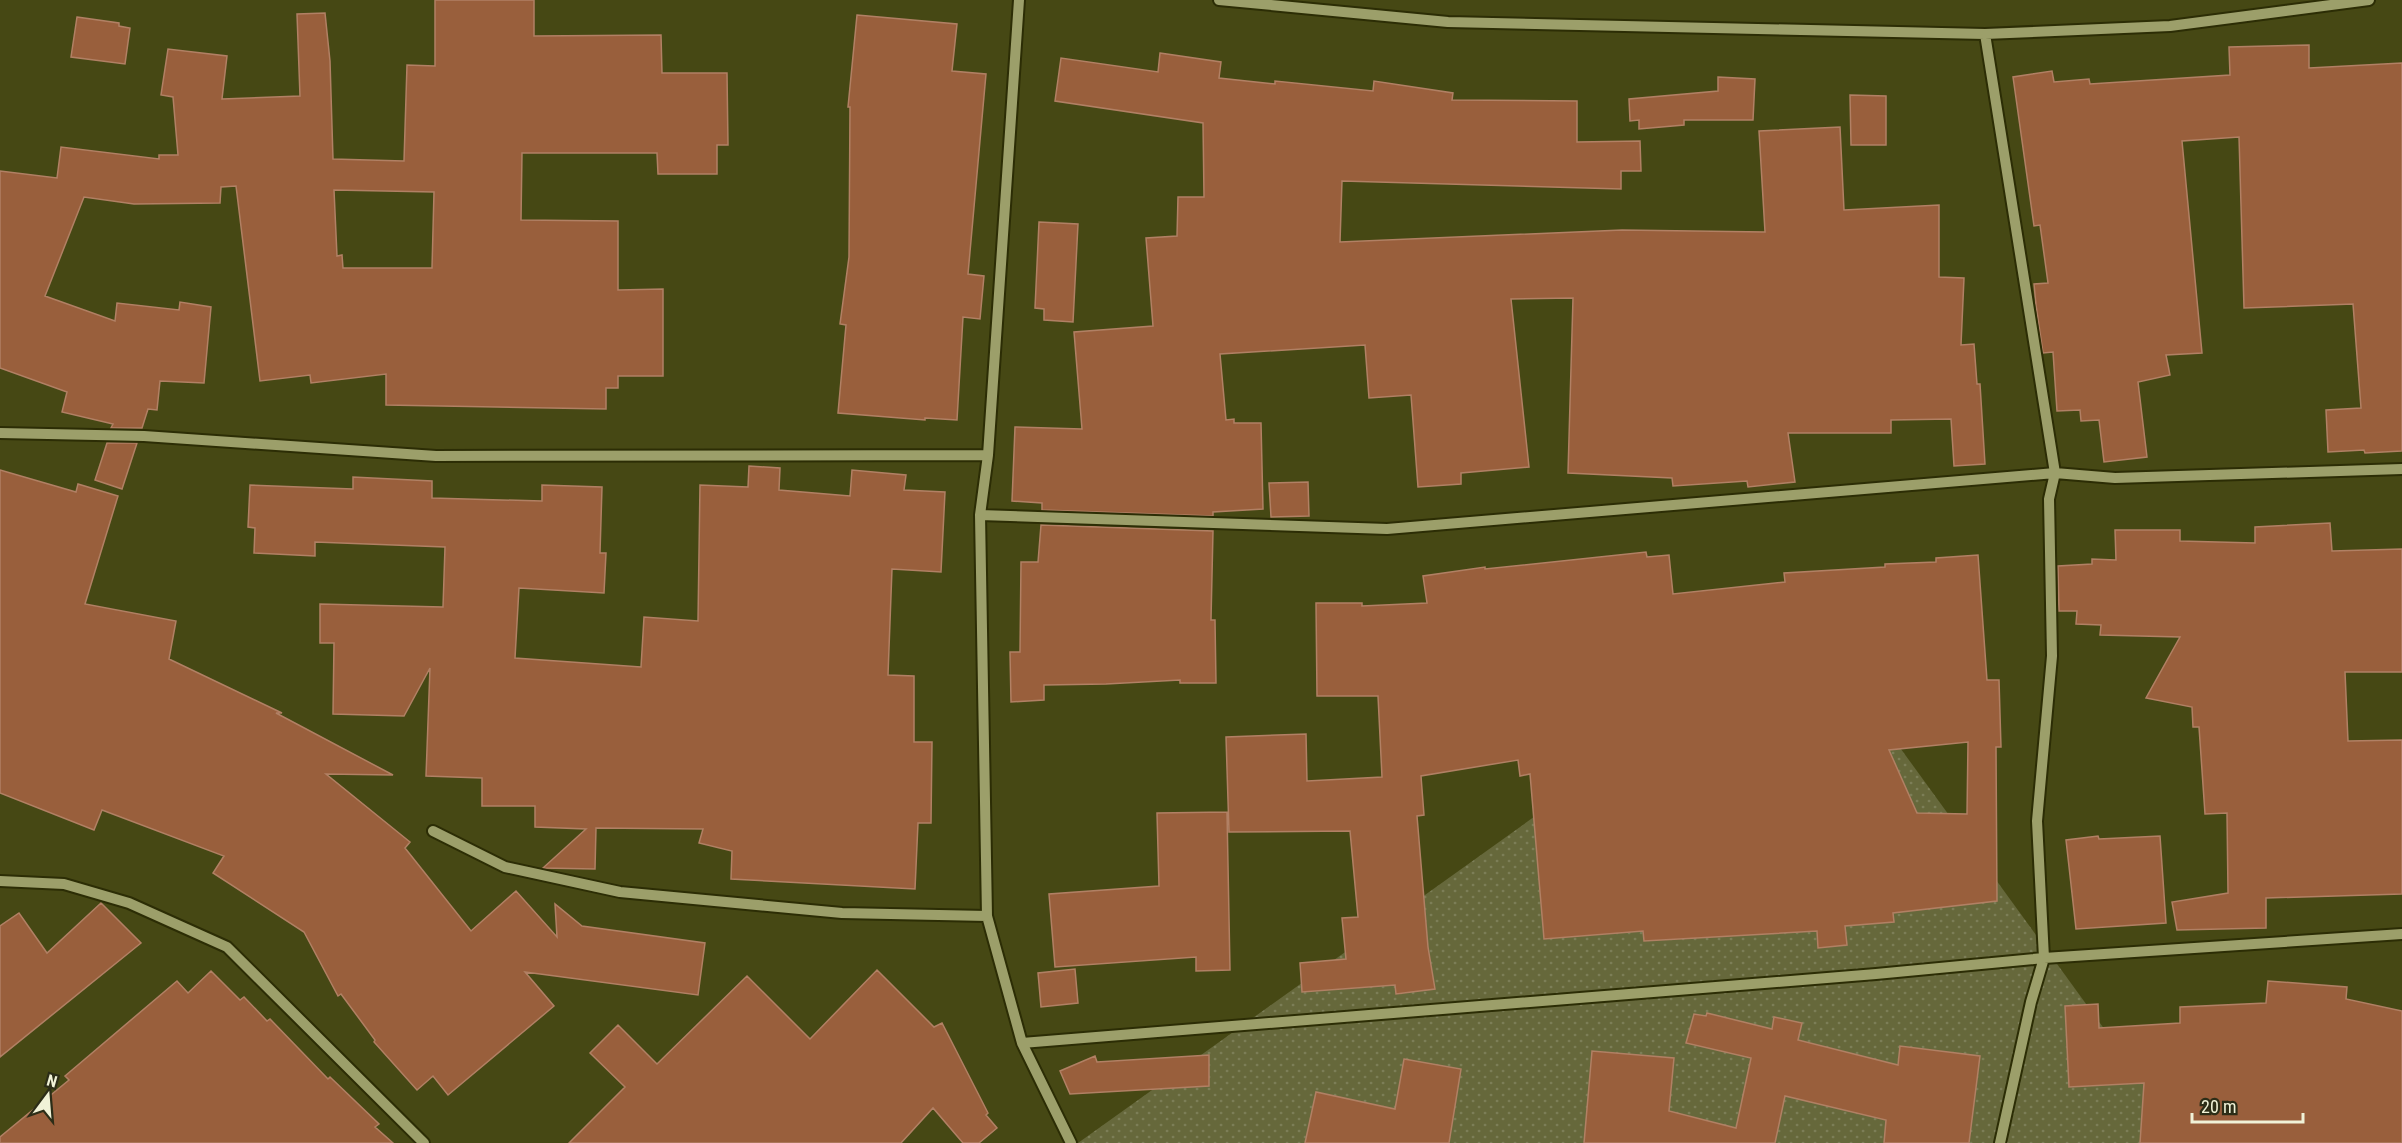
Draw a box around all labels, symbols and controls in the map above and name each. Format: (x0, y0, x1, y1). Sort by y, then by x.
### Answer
north arrow (18, 1065, 78, 1125)
text: N (45, 1071, 59, 1092)
scale bar (2192, 1086, 2303, 1124)
text: 20 m (2201, 1096, 2236, 1117)

